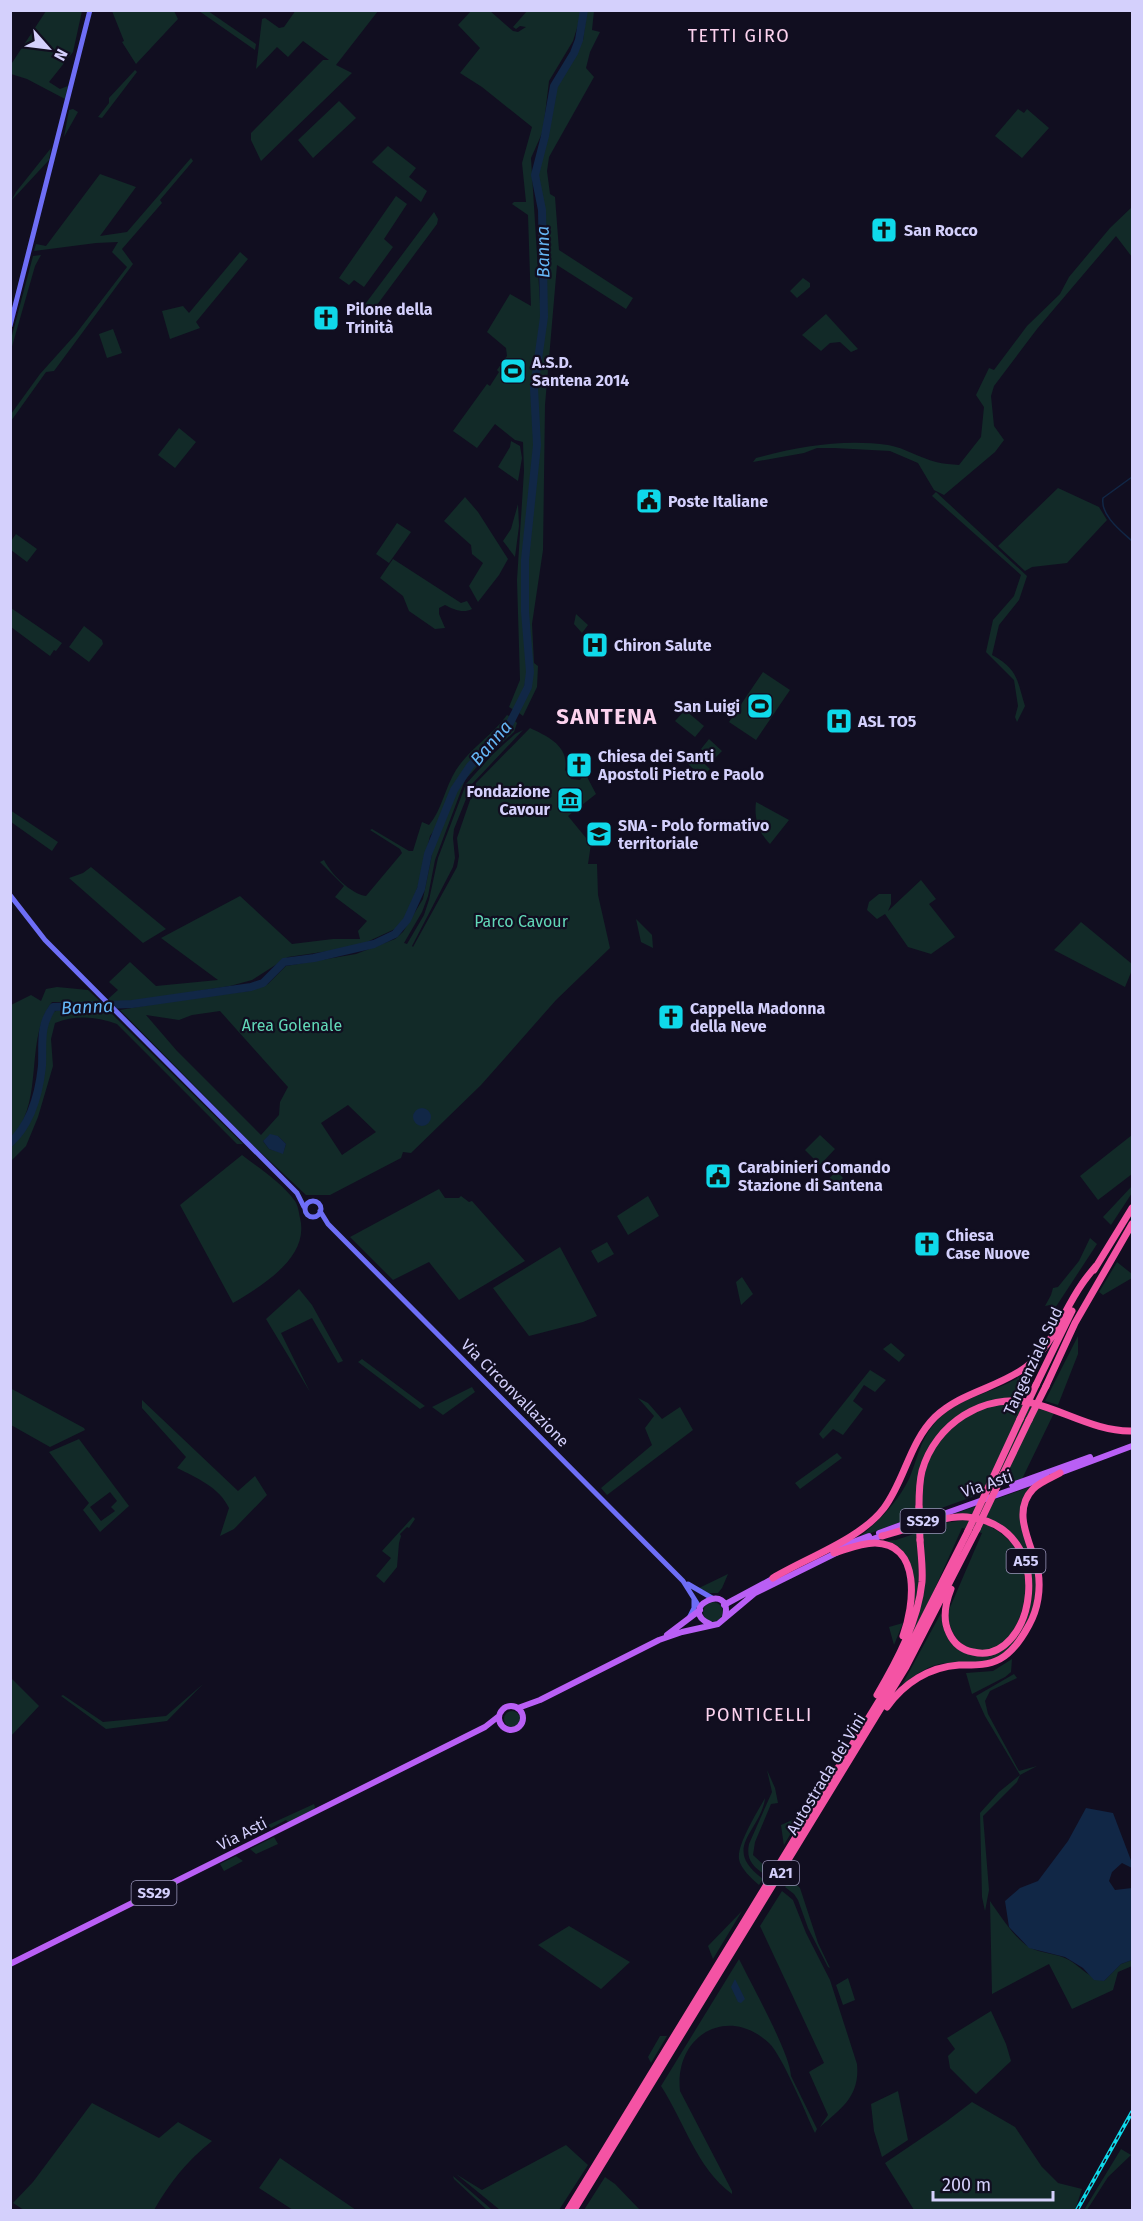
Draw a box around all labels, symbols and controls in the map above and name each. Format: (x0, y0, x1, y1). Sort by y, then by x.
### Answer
north arrow (18, 18, 78, 78)
district label: TETTI GIRO (688, 25, 790, 47)
text: N (50, 46, 72, 64)
church icon: San Rocco (869, 215, 899, 245)
place label: San Rocco (904, 221, 978, 240)
water label: Banna (532, 226, 554, 278)
place label: Pilone della Trinità (346, 300, 433, 337)
church icon: Pilone della Trinità (311, 303, 341, 333)
place label: A.S.D. Santena 2014 (531, 353, 629, 390)
sports icon: A.S.D. Santena 2014 (498, 356, 528, 386)
public building icon: Poste Italiane (634, 486, 664, 516)
place label: Poste Italiane (668, 492, 768, 511)
hospital icon: Chiron Salute (580, 630, 610, 660)
place label: Chiron Salute (614, 636, 712, 655)
sports icon: San Luigi (745, 691, 775, 721)
place label: San Luigi (674, 697, 740, 716)
district label: SANTENA (556, 703, 658, 730)
hospital icon: ASL TO5 (824, 706, 854, 736)
place label: ASL TO5 (857, 712, 917, 731)
water label: Banna (466, 716, 516, 770)
place label: Chiesa dei Santi Apostoli Pietro e Paolo (597, 747, 764, 784)
church icon: Chiesa dei Santi Apostoli Pietro e Paolo (564, 750, 594, 780)
place label: Fondazione Cavour (467, 782, 551, 819)
museum icon: Fondazione Cavour (555, 785, 585, 815)
place label: SNA - Polo formativo territoriale (618, 816, 769, 853)
school or university icon: SNA - Polo formativo territoriale (584, 819, 614, 849)
park label: Parco Cavour (474, 912, 569, 931)
water label: Banna (60, 995, 114, 1019)
place label: Cappella Madonna della Neve (690, 999, 825, 1036)
church icon: Cappella Madonna della Neve (656, 1002, 686, 1032)
park label: Area Golenale (242, 1016, 342, 1035)
place label: Carabinieri Comando Stazione di Santena (738, 1158, 890, 1195)
public building icon: Carabinieri Comando Stazione di Santena (703, 1161, 733, 1191)
place label: Chiesa Case Nuove (946, 1226, 1030, 1263)
church icon: Chiesa Case Nuove (912, 1229, 942, 1259)
street label: Tangenziale Sud (1000, 1304, 1066, 1418)
street label: Via Circonvallazione (457, 1335, 573, 1451)
street label: Via Asti (959, 1466, 1015, 1502)
road number: SS29 (900, 1509, 946, 1533)
road number: A55 (1006, 1549, 1046, 1573)
district label: PONTICELLI (705, 1704, 813, 1726)
street label: Autostrada dei Vini (782, 1710, 870, 1838)
street label: Via Asti (214, 1813, 270, 1855)
road number: A21 (763, 1861, 799, 1885)
road number: SS29 (132, 1881, 176, 1905)
scale bar (933, 2164, 1053, 2202)
text: 200 m (942, 2174, 991, 2196)

